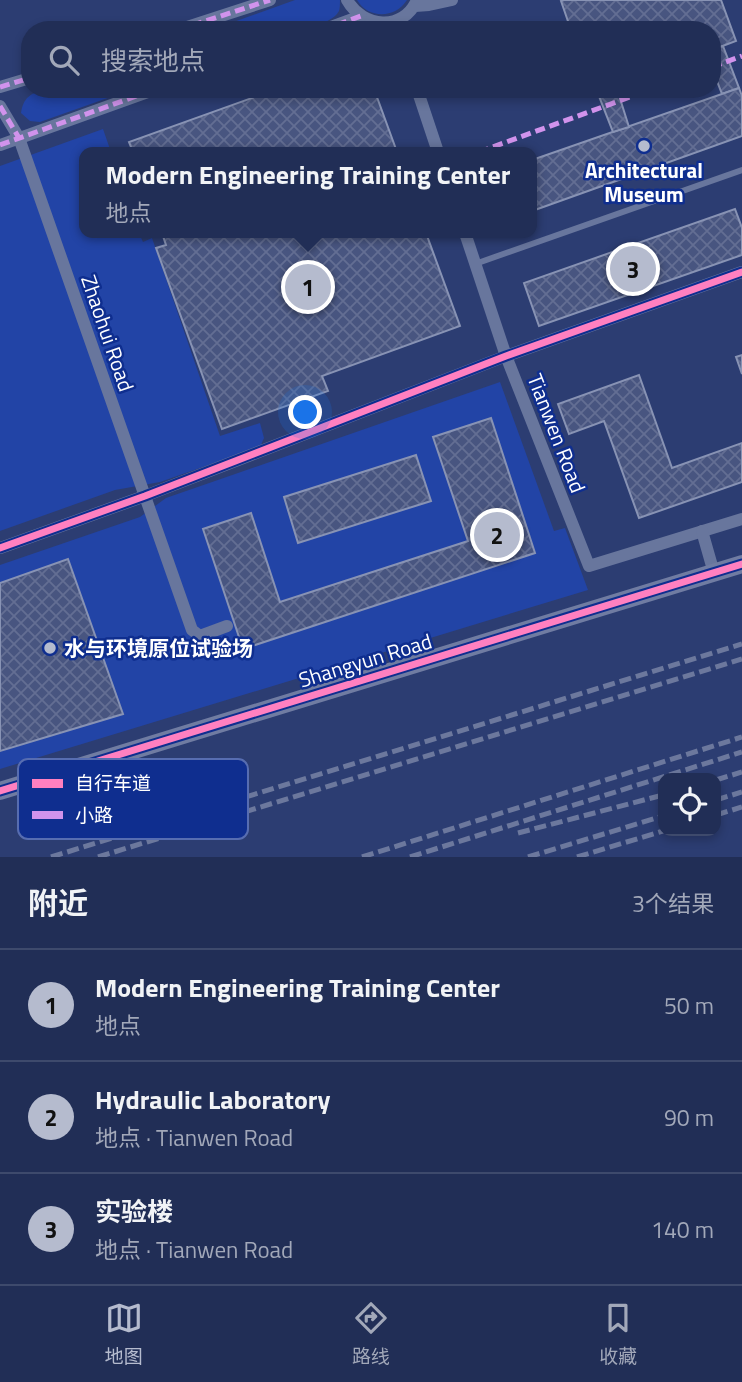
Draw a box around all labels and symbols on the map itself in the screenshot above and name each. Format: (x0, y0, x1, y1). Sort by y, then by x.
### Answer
marker: Architectural Museum (636, 138, 652, 154)
place label: Architectural Museum (585, 154, 703, 210)
pin: 3 (610, 243, 656, 295)
pin: 1 (285, 261, 331, 313)
street label: Zhaohui Road (73, 270, 143, 396)
street label: Tianwen Road (520, 369, 594, 497)
your location (288, 395, 322, 429)
pin: 2 (474, 509, 520, 561)
street label: Shangyun Road (294, 625, 436, 695)
place label: 水与环境原位试验场 (64, 632, 253, 664)
marker: 水与环境原位试验场 (42, 640, 58, 656)
legend (18, 759, 248, 839)
text: 自行车道 (75, 768, 151, 797)
text: 小路 (75, 800, 113, 829)

